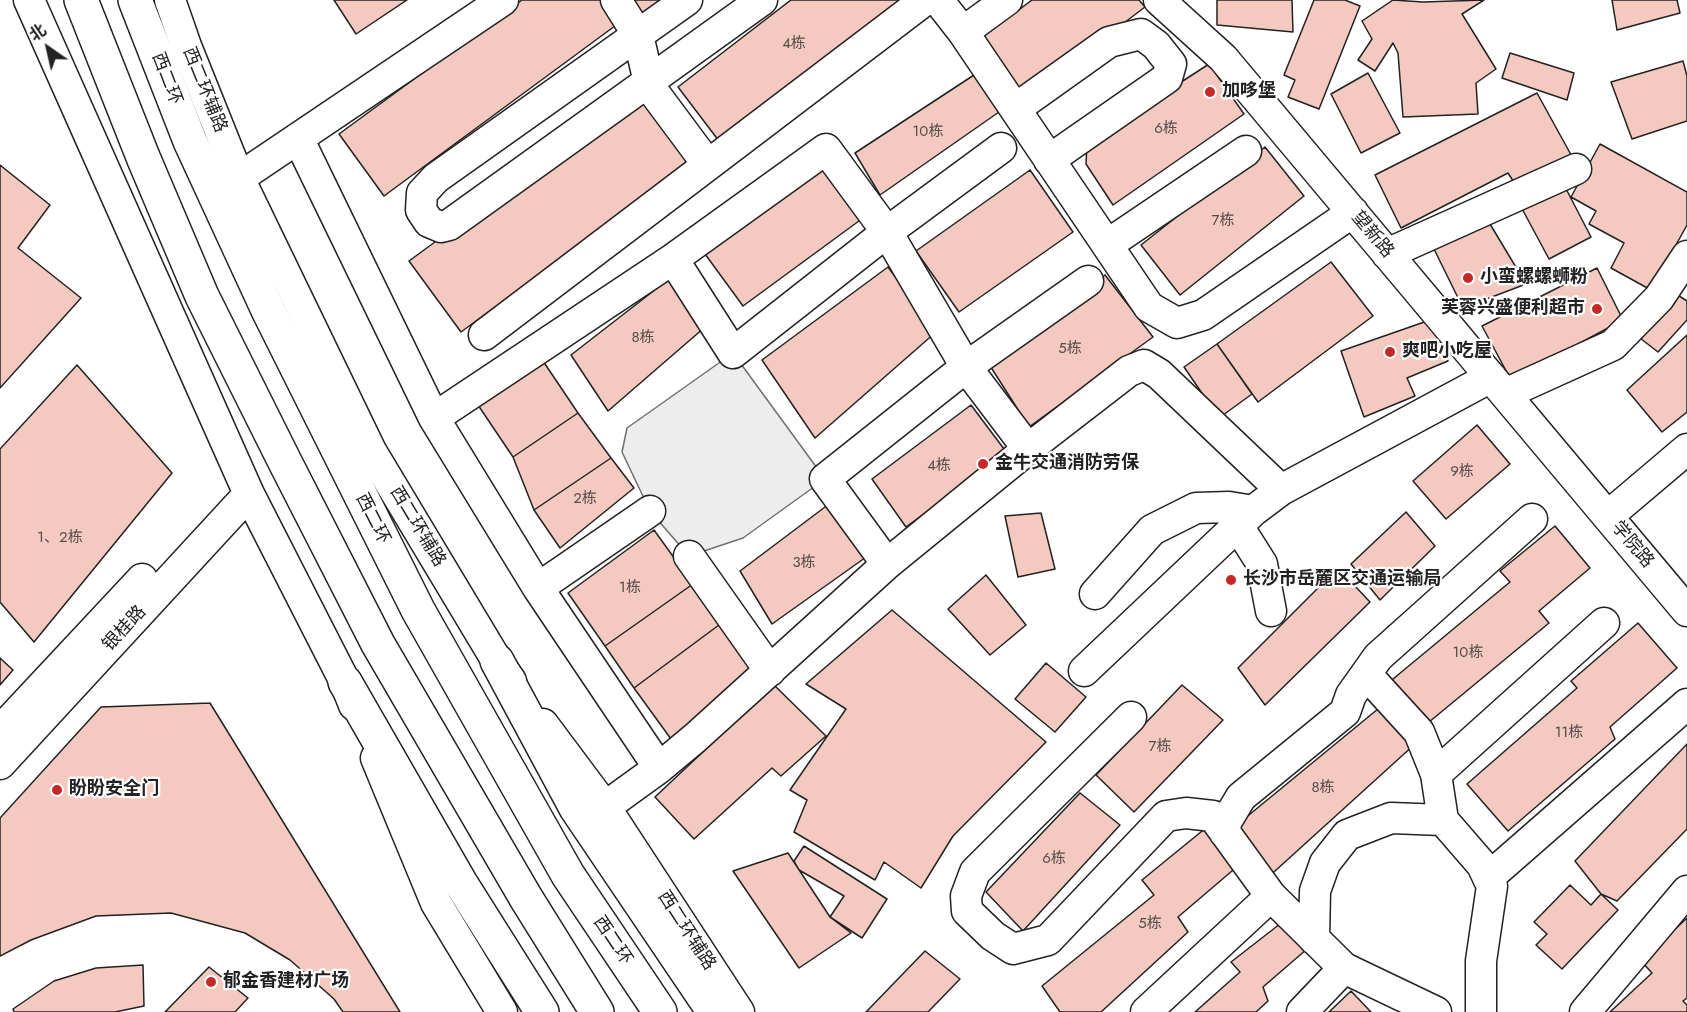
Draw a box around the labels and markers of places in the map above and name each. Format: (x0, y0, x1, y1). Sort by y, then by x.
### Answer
place label: 加哆堡 (1222, 81, 1276, 103)
marker: 加哆堡 (1203, 85, 1217, 99)
place label: 小蛮螺螺蛳粉 (1480, 267, 1588, 289)
marker: 小蛮螺螺蛳粉 (1461, 271, 1475, 285)
place label: 芙蓉兴盛便利超市 (1441, 298, 1585, 320)
marker: 芙蓉兴盛便利超市 (1590, 302, 1604, 316)
place label: 爽吧小吃屋 (1402, 341, 1492, 363)
marker: 爽吧小吃屋 (1383, 345, 1397, 359)
place label: 金牛交通消防劳保 (995, 453, 1139, 475)
marker: 金牛交通消防劳保 (976, 457, 990, 471)
place label: 长沙市岳麓区交通运输局 (1243, 569, 1441, 591)
marker: 长沙市岳麓区交通运输局 (1224, 573, 1238, 587)
place label: 盼盼安全门 (69, 779, 159, 801)
marker: 盼盼安全门 (50, 783, 64, 797)
place label: 郁金香建材广场 (223, 971, 349, 993)
marker: 郁金香建材广场 (204, 975, 218, 989)

